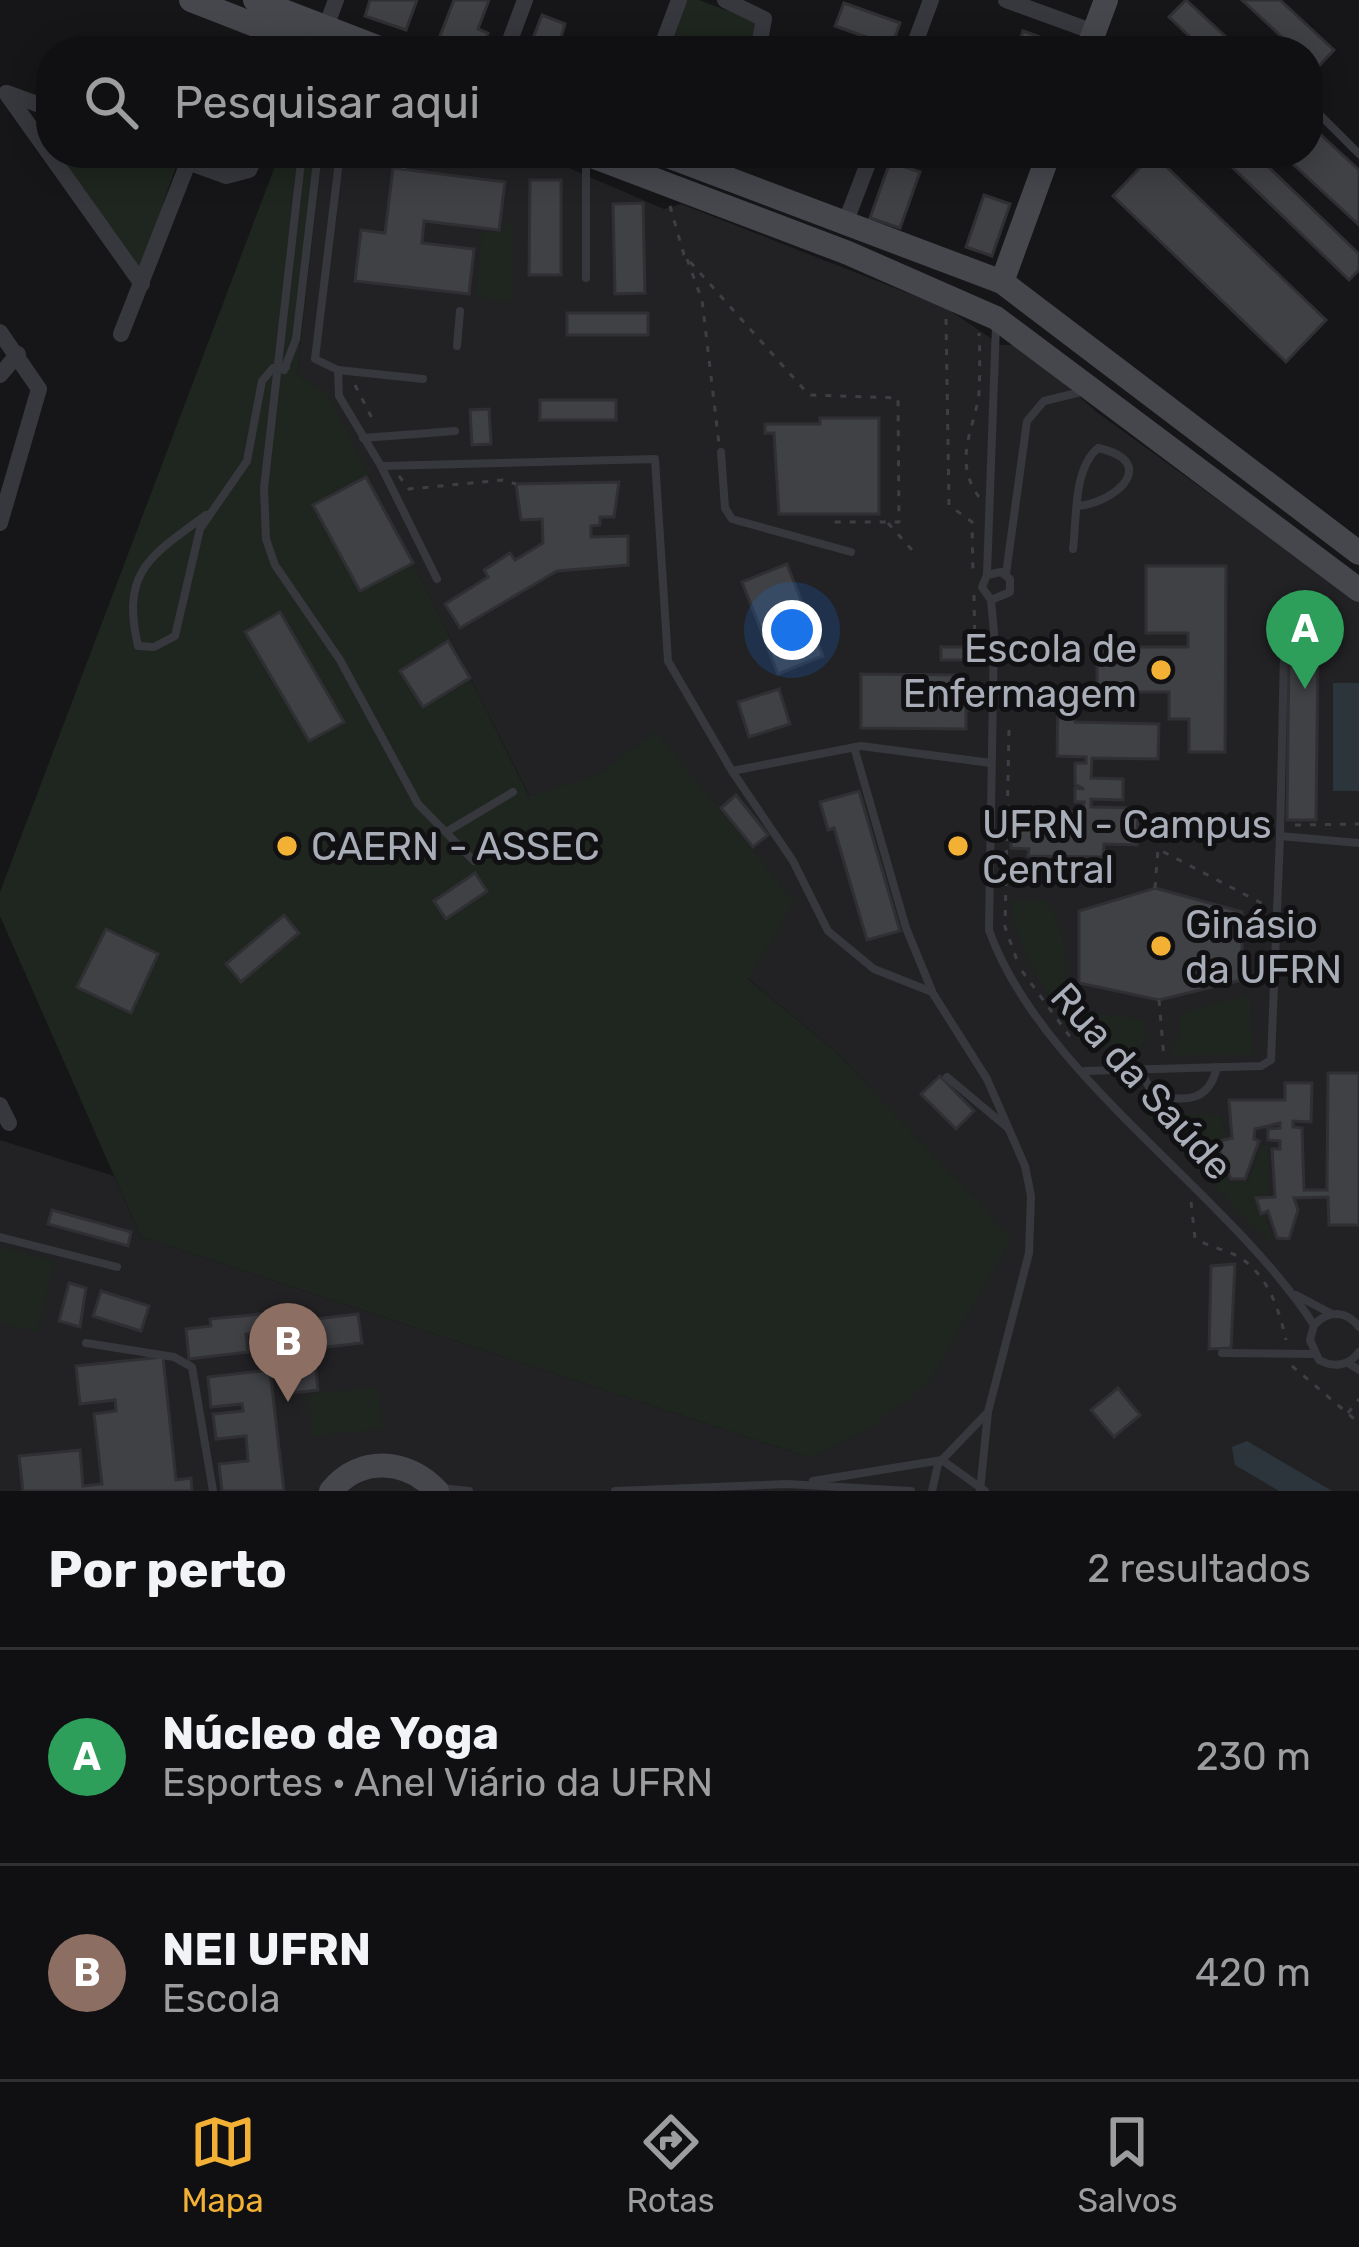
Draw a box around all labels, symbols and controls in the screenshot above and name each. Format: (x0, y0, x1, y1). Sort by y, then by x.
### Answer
search box (36, 36, 1323, 168)
icon: search (78, 69, 144, 135)
text: Pesquisar aqui (174, 76, 480, 129)
pin: A (1266, 590, 1344, 689)
your location (762, 600, 822, 660)
place label: Escola de Enfermagem (903, 626, 1137, 717)
marker: Escola de Enfermagem (1148, 657, 1174, 683)
place label: UFRN - Campus Central (982, 802, 1272, 893)
place label: CAERN - ASSEC (311, 824, 600, 870)
marker: CAERN - ASSEC (274, 833, 300, 859)
marker: UFRN - Campus Central (945, 833, 971, 859)
place label: Ginásio da UFRN (1185, 902, 1342, 993)
marker: Ginásio da UFRN (1148, 933, 1174, 959)
street label: Rua da Saúde (1041, 974, 1242, 1189)
pin: B (249, 1303, 327, 1402)
text: Por perto (48, 1539, 287, 1600)
text: 2 resultados (1087, 1546, 1311, 1592)
text: Núcleo de Yoga (162, 1707, 499, 1760)
text: A (73, 1734, 101, 1780)
text: 230 m (1196, 1734, 1311, 1780)
text: Esportes · Anel Viário da UFRN (162, 1760, 713, 1806)
text: NEI UFRN (162, 1923, 371, 1976)
text: B (73, 1950, 101, 1996)
text: 420 m (1195, 1950, 1311, 1996)
text: Escola (162, 1976, 280, 2022)
tab: Mapa (181, 2109, 264, 2220)
tab: Rotas (626, 2109, 715, 2220)
tab: Salvos (1077, 2109, 1178, 2220)

